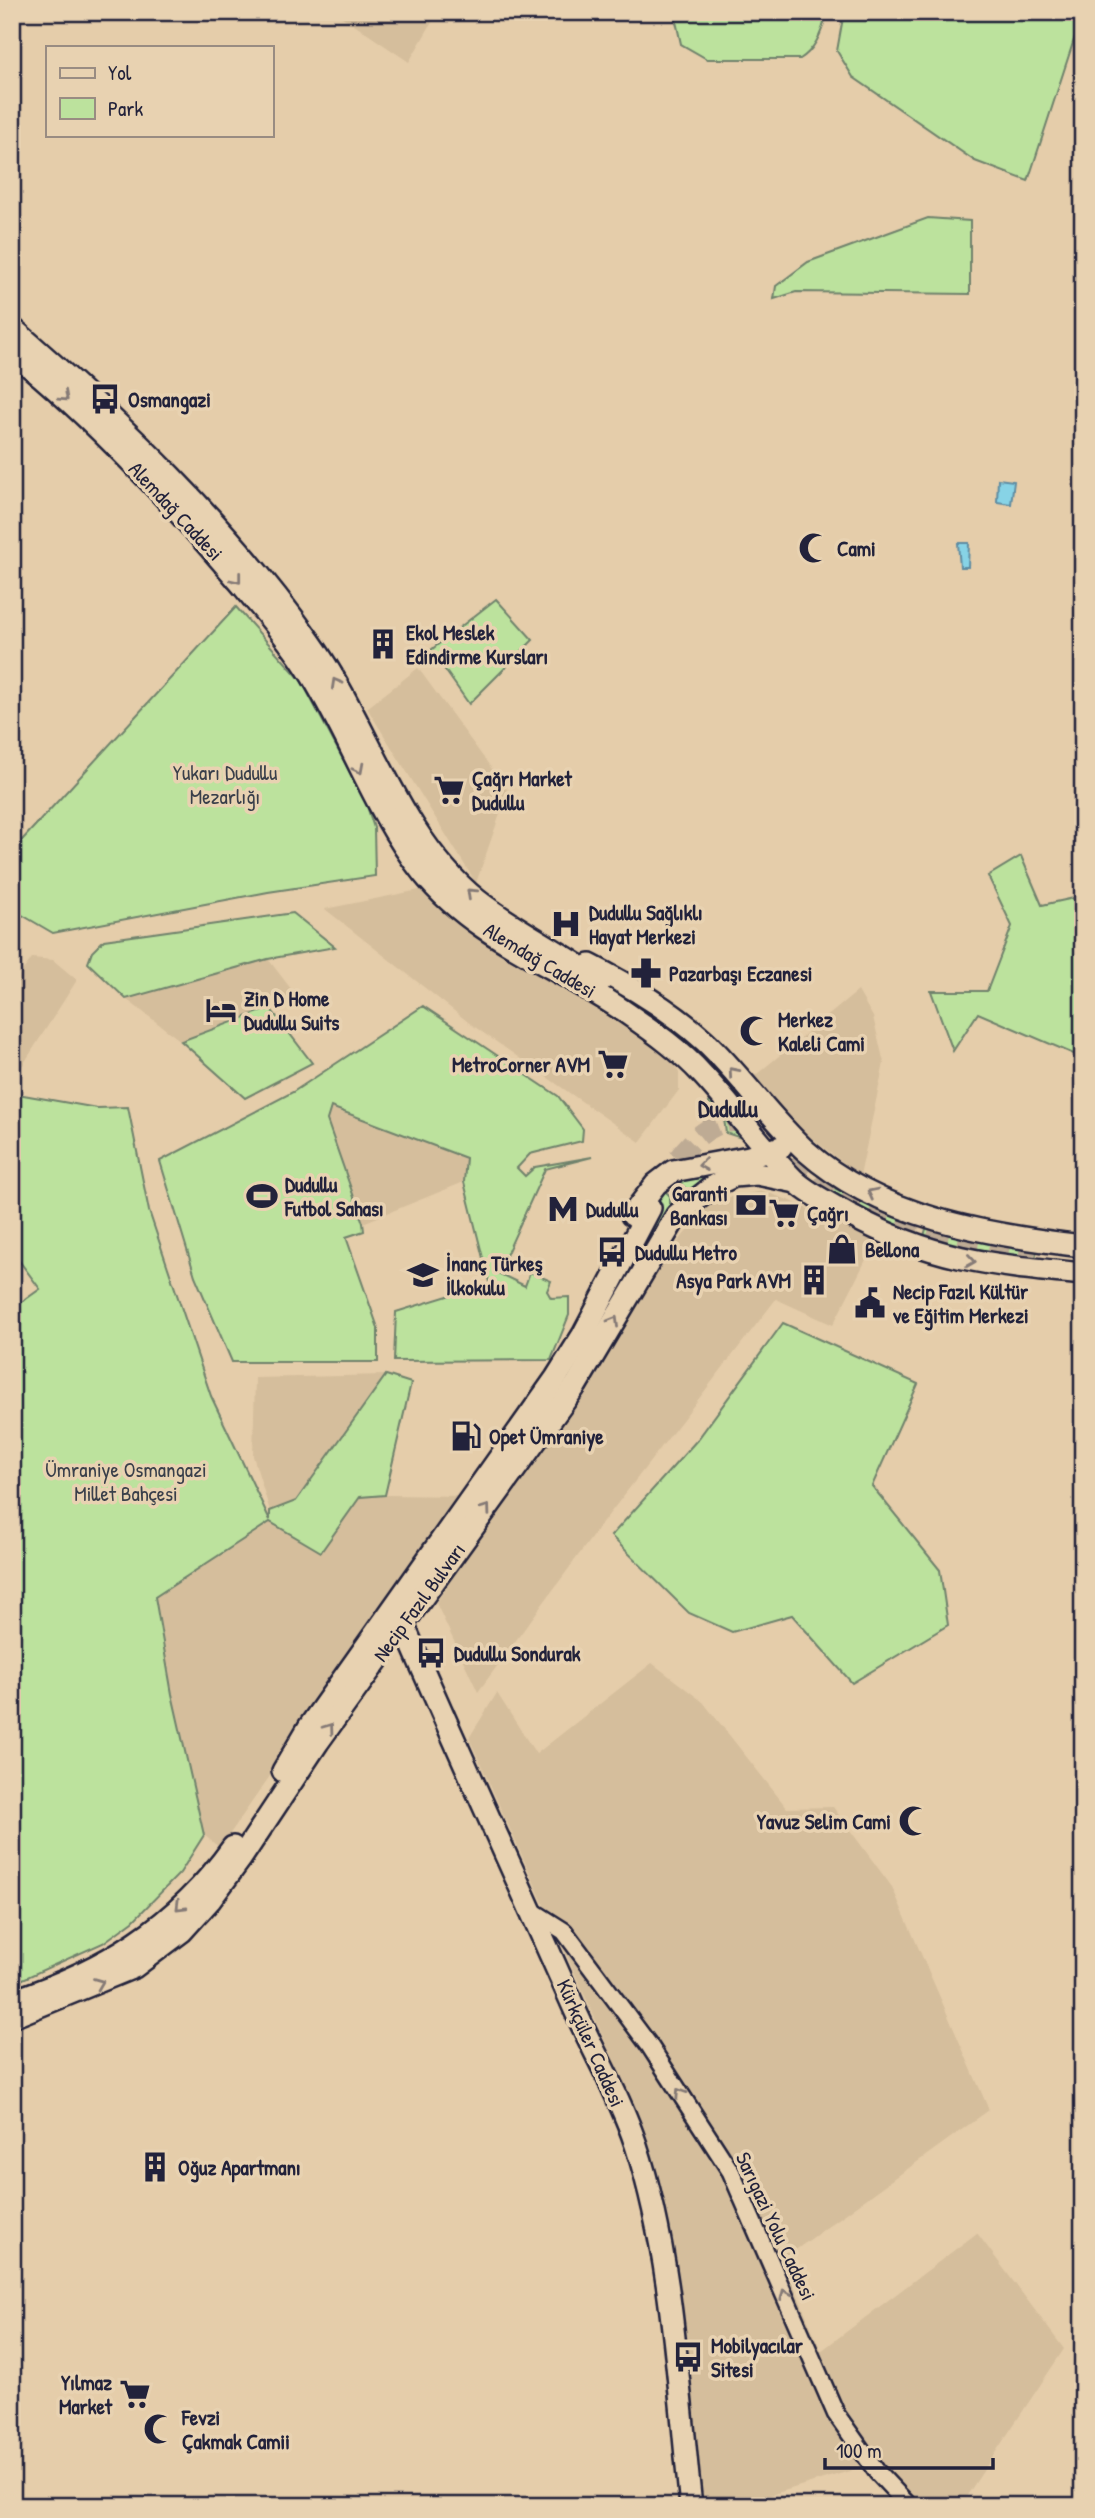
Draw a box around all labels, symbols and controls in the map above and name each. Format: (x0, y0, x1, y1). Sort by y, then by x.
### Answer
legend (46, 46, 273, 136)
text: Yol (108, 58, 132, 87)
text: Park (108, 94, 143, 123)
bus stop icon: Osmangazi (88, 382, 122, 416)
place label: Osmangazi (128, 385, 211, 415)
one-way arrow (56, 388, 69, 401)
street label: Alemdağ Caddesi (122, 455, 230, 567)
mosque icon: Cami (797, 531, 831, 565)
place label: Cami (837, 534, 876, 563)
one-way arrow (229, 571, 242, 583)
place label: Ekol Meslek Edindirme Kursları (406, 618, 548, 671)
building icon: Ekol Meslek Edindirme Kursları (366, 627, 400, 661)
one-way arrow (331, 678, 344, 691)
park label: Yukarı Dudullu Mezarlığı (173, 758, 278, 811)
one-way arrow (351, 762, 365, 774)
place label: Çağrı Market Dudullu (472, 764, 573, 817)
supermarket icon: Çağrı Market Dudullu (432, 773, 466, 807)
one-way arrow (466, 889, 479, 902)
place label: Dudullu Sağlıklı Hayat Merkezi (589, 898, 703, 952)
hospital icon: Dudullu Sağlıklı Hayat Merkezi (549, 907, 583, 941)
street label: Alemdağ Caddesi (478, 915, 602, 1005)
pharmacy icon: Pazarbaşı Eczanesi (629, 956, 663, 990)
place label: Pazarbaşı Eczanesi (669, 959, 812, 988)
place label: Zin D Home Dudullu Suits (244, 984, 339, 1037)
hotel icon: Zin D Home Dudullu Suits (204, 993, 238, 1027)
place label: Merkez Kaleli Cami (778, 1005, 865, 1058)
mosque icon: Merkez Kaleli Cami (738, 1014, 772, 1048)
supermarket icon: MetroCorner AVM (596, 1047, 630, 1081)
place label: MetroCorner AVM (452, 1050, 590, 1079)
one-way arrow (729, 1067, 741, 1080)
district label: Dudullu (698, 1092, 758, 1124)
one-way arrow (697, 1157, 709, 1172)
place label: Dudullu Futbol Sahası (284, 1170, 384, 1223)
sports icon: Dudullu Futbol Sahası (245, 1179, 279, 1213)
place label: Garanti Bankası (670, 1179, 728, 1232)
one-way arrow (867, 1187, 879, 1201)
bank icon: Garanti Bankası (734, 1188, 768, 1222)
metro station icon: Dudullu (546, 1192, 580, 1226)
place label: Dudullu (586, 1195, 639, 1224)
supermarket icon: Çağrı (767, 1196, 801, 1230)
place label: Çağrı (807, 1199, 849, 1229)
shop icon: Bellona (825, 1232, 859, 1266)
bus stop icon: Dudullu Metro (595, 1235, 629, 1269)
place label: Bellona (865, 1235, 920, 1264)
place label: Dudullu Metro (635, 1238, 737, 1267)
place label: İnanç Türkeş İlkokulu (446, 1249, 543, 1302)
one-way arrow (965, 1253, 977, 1268)
school or university icon: İnanç Türkeş İlkokulu (406, 1258, 440, 1292)
building icon: Asya Park AVM (797, 1263, 831, 1297)
place label: Asya Park AVM (676, 1266, 791, 1296)
place label: Necip Fazıl Kültür ve Eğitim Merkezi (893, 1277, 1029, 1331)
public building icon: Necip Fazıl Kültür ve Eğitim Merkezi (853, 1286, 887, 1320)
one-way arrow (605, 1315, 618, 1328)
fuel station icon: Opet Ümraniye (449, 1419, 483, 1453)
place label: Opet Ümraniye (489, 1422, 604, 1452)
park label: Ümraniye Osmangazi Millet Bahçesi (45, 1455, 207, 1508)
one-way arrow (478, 1504, 490, 1517)
street label: Necip Fazıl Bulvarı (366, 1537, 472, 1667)
bus stop icon: Dudullu Sondurak (414, 1636, 448, 1670)
place label: Dudullu Sondurak (454, 1639, 581, 1668)
one-way arrow (320, 1723, 333, 1736)
mosque icon: Yavuz Selim Cami (897, 1804, 931, 1838)
place label: Yavuz Selim Cami (757, 1807, 891, 1836)
one-way arrow (176, 1898, 189, 1911)
street label: Kürkçüler Caddesi (550, 1975, 632, 2111)
one-way arrow (92, 1978, 104, 1992)
one-way arrow (675, 2088, 688, 2101)
street label: Sarıgazi Yolu Caddesi (729, 2147, 823, 2305)
building icon: Oğuz Apartmanı (138, 2150, 172, 2184)
place label: Oğuz Apartmanı (178, 2153, 301, 2183)
one-way arrow (779, 2289, 793, 2301)
place label: Mobilyacılar Sitesi (711, 2331, 804, 2384)
bus stop icon: Mobilyacılar Sitesi (671, 2340, 705, 2374)
place label: Yılmaz Market (59, 2368, 113, 2421)
supermarket icon: Yılmaz Market (118, 2377, 152, 2411)
place label: Fevzi Çakmak Camii (181, 2403, 290, 2456)
mosque icon: Fevzi Çakmak Camii (142, 2412, 176, 2446)
scale bar (825, 2427, 993, 2471)
text: 100 m (836, 2436, 882, 2465)

